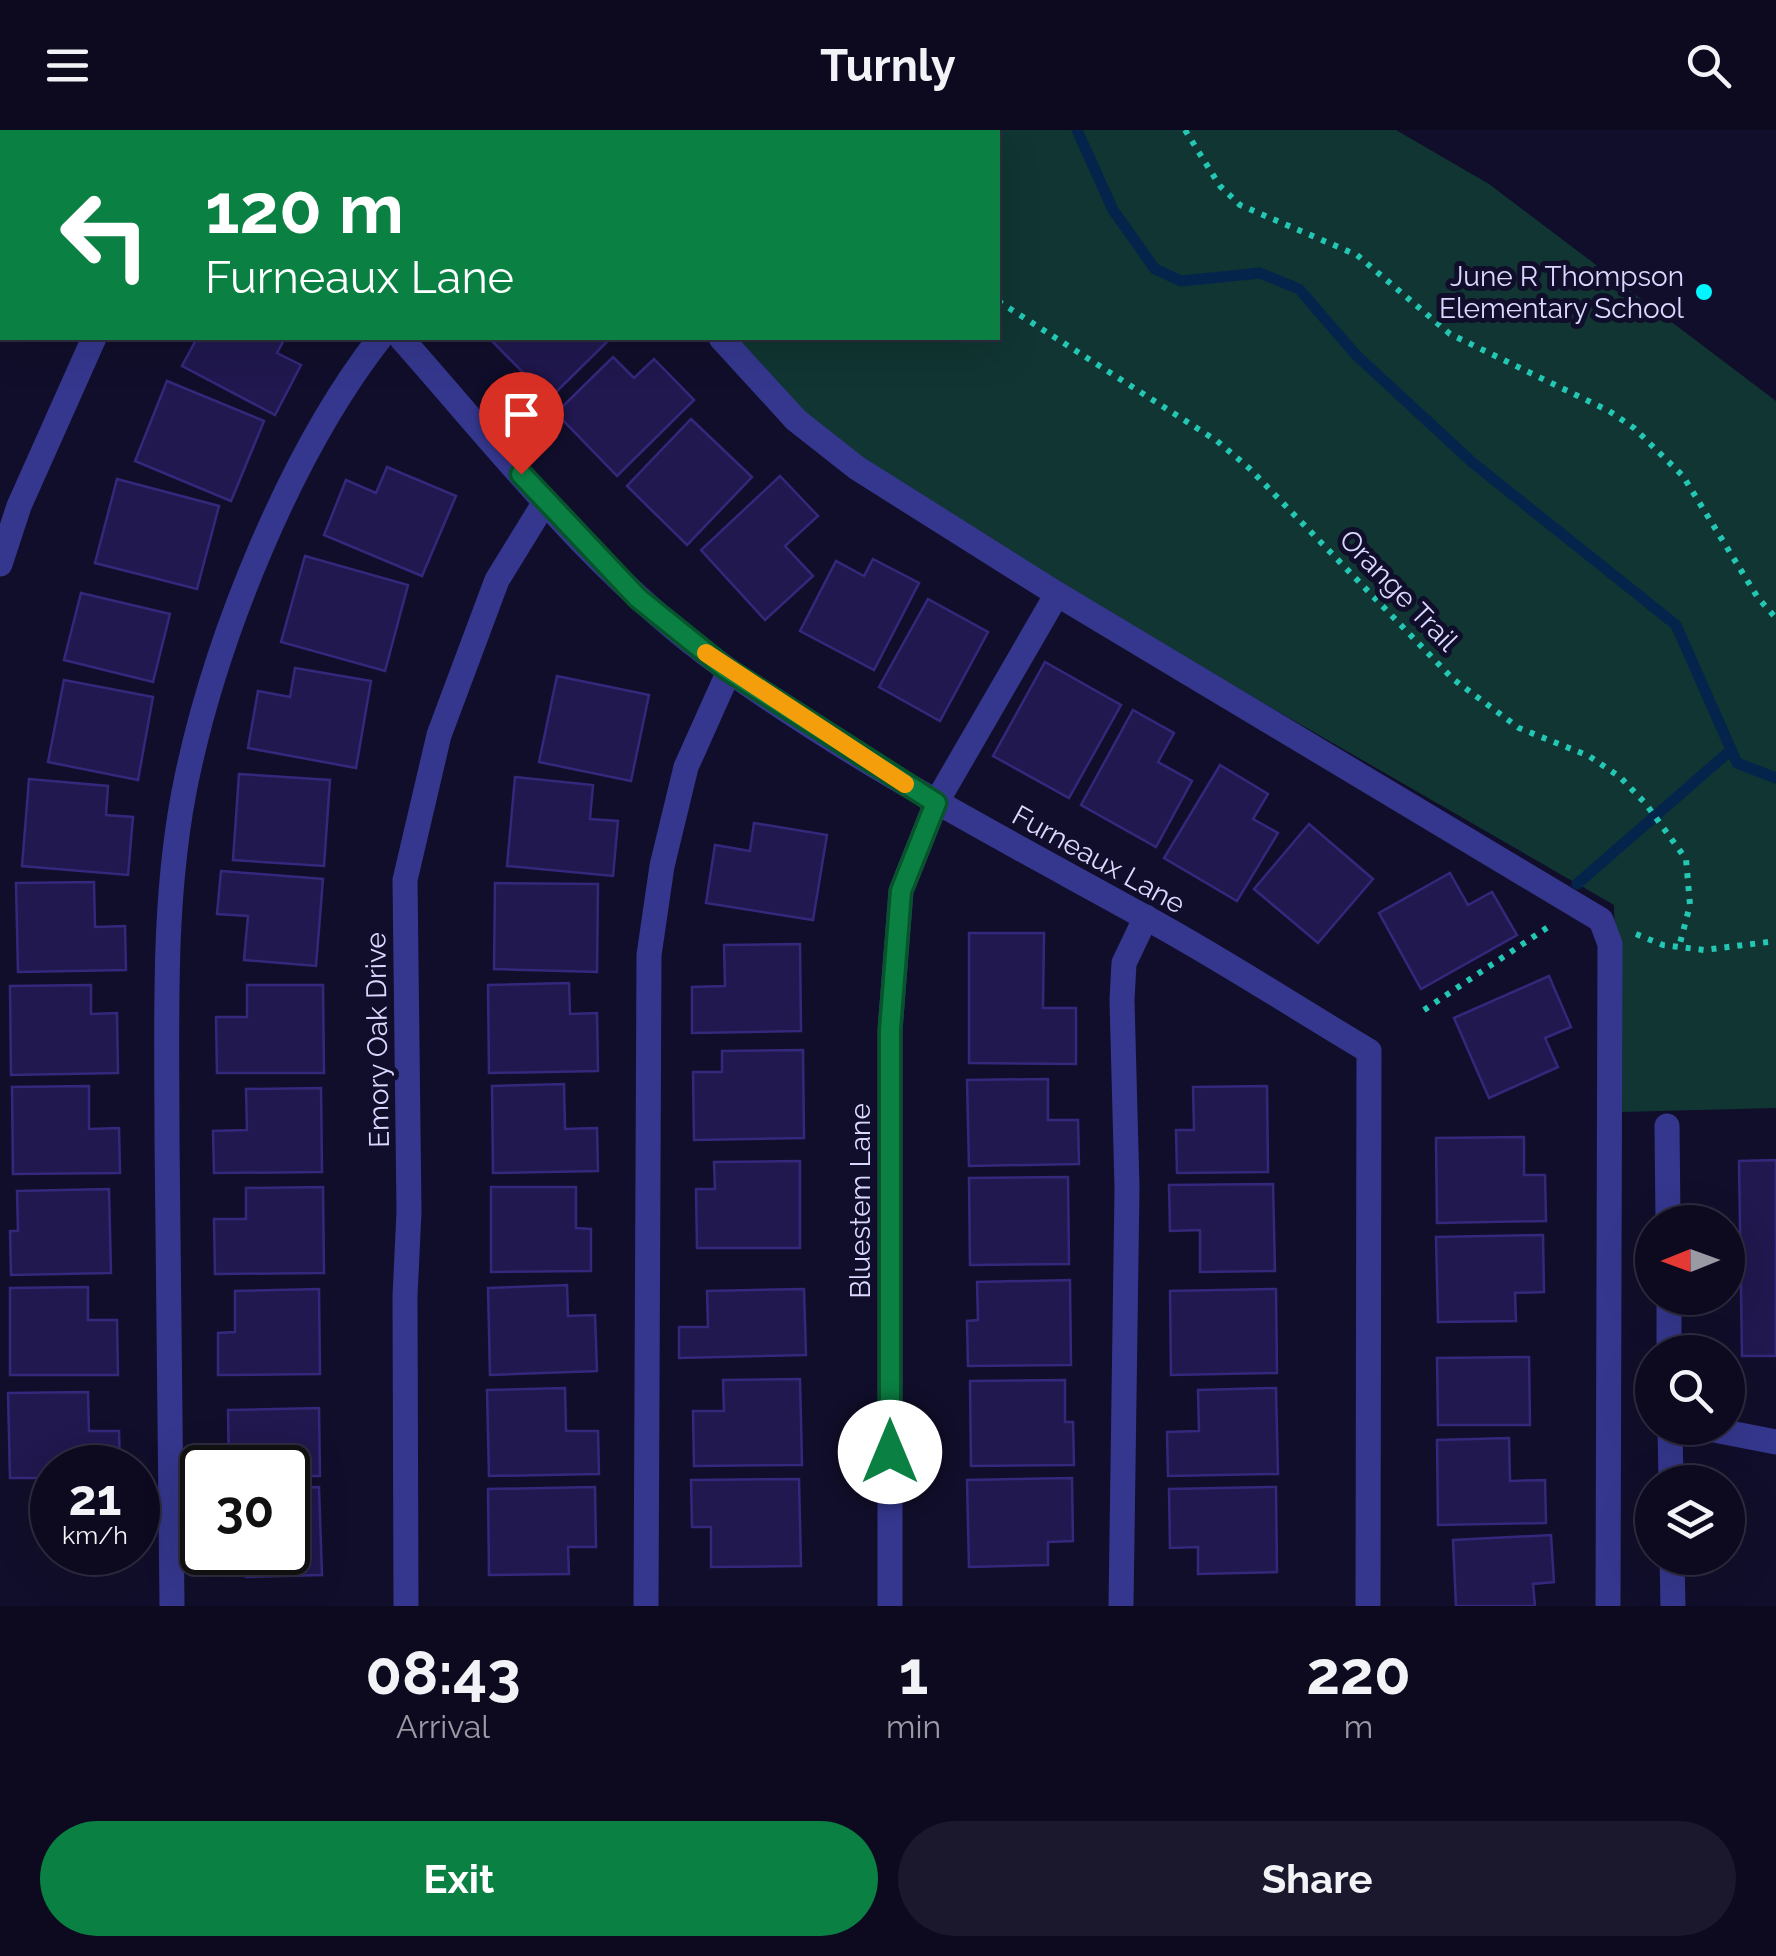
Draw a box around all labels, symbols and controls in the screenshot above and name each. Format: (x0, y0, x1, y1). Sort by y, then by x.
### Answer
icon: menu (40, 38, 95, 93)
icon: search (1681, 38, 1736, 93)
text: Turnly (820, 39, 956, 92)
text: 120 m (205, 167, 404, 249)
icon: left (40, 170, 170, 300)
text: Furneaux Lane (205, 251, 514, 304)
place label: June R Thompson Elementary School (1439, 260, 1684, 325)
marker: June R Thompson Elementary School (1693, 281, 1715, 303)
pin (479, 372, 564, 475)
icon: arrive (494, 387, 549, 442)
street label: Orange Trail (1333, 523, 1465, 658)
street label: Furneaux Lane (1007, 798, 1191, 920)
street label: Emory Oak Drive (359, 932, 396, 1148)
street label: Bluestem Lane (844, 1103, 877, 1299)
north arrow (1635, 1205, 1745, 1315)
map controls (1635, 1205, 1745, 1575)
button: search (1635, 1335, 1745, 1445)
position arrow (838, 1400, 942, 1504)
speed limit sign: 30 (180, 1445, 310, 1575)
button: layers (1635, 1465, 1745, 1575)
text: 21 (69, 1468, 121, 1527)
text: km/h (62, 1520, 128, 1550)
text: 08:43 (365, 1638, 521, 1708)
text: 1 (899, 1638, 928, 1708)
text: 220 (1306, 1638, 1411, 1708)
text: Arrival (396, 1708, 490, 1745)
text: min (886, 1708, 941, 1745)
text: m (1344, 1708, 1373, 1745)
button: Exit (40, 1821, 878, 1936)
button: Share (898, 1821, 1736, 1936)

